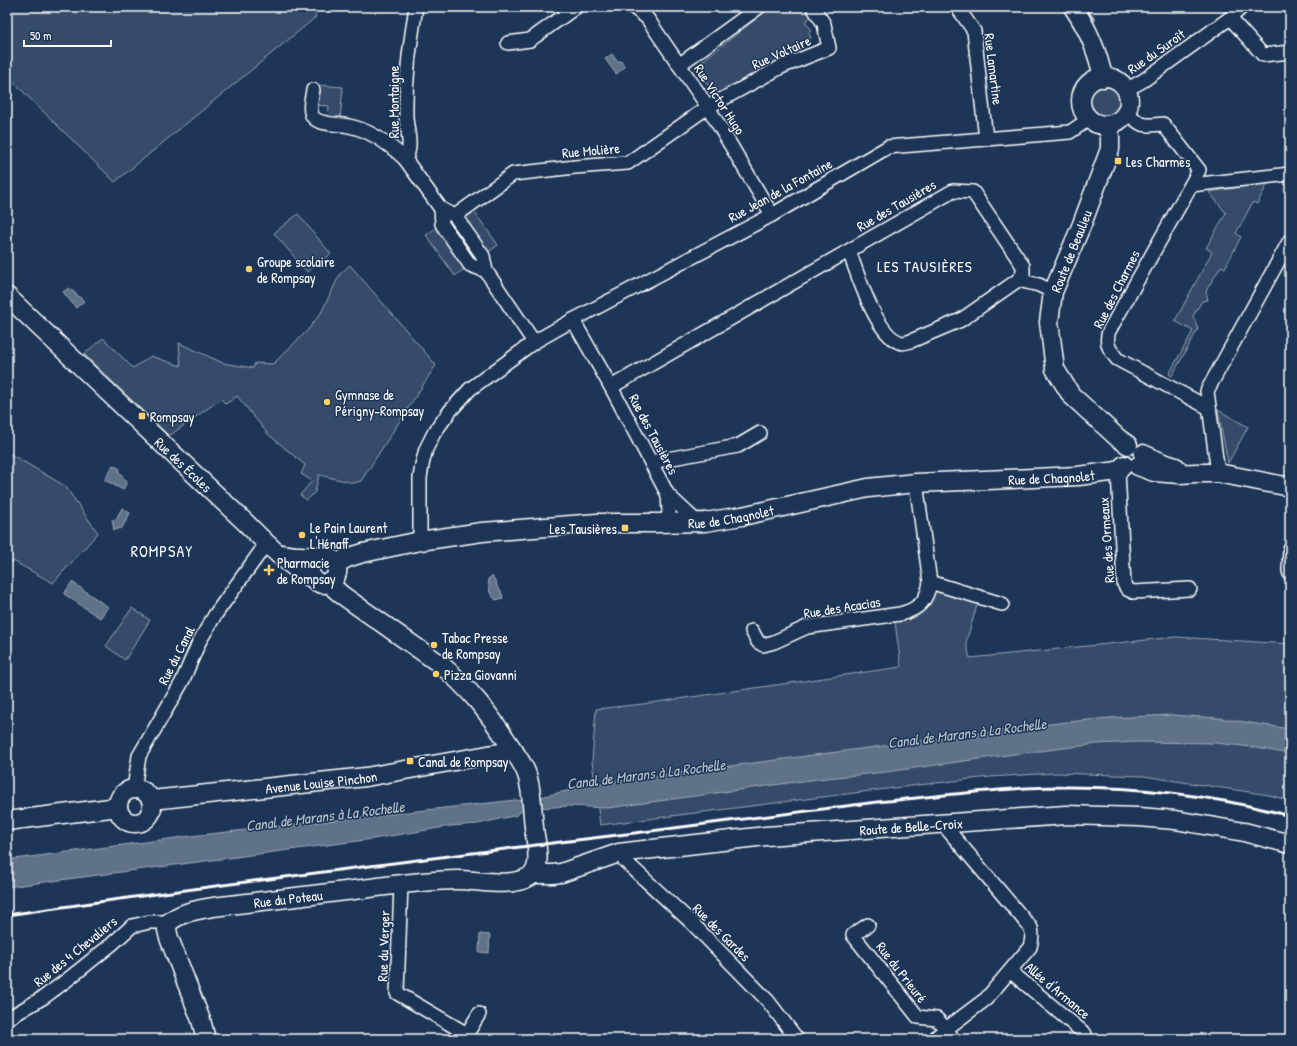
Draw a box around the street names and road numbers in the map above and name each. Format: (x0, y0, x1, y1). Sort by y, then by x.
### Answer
street label: Rue du Suroît (1123, 24, 1189, 78)
street label: Rue Voltaire (749, 30, 814, 73)
street label: Rue Lamartine (980, 32, 1008, 106)
street label: Rue Victor Hugo (689, 60, 750, 139)
street label: Rue Montaigne (384, 65, 404, 138)
street label: Rue Molière (561, 138, 621, 162)
street label: Rue Jean de la Fontaine (725, 153, 836, 226)
street label: Rue des Tausières (853, 175, 939, 235)
street label: Route de Beaulieu (1046, 207, 1096, 295)
street label: Rue des Charmes (1088, 247, 1144, 331)
street label: Rue des Tausières (625, 390, 683, 478)
street label: Rue des Écoles (151, 432, 217, 496)
street label: Rue de Chagnolet (1008, 464, 1096, 489)
street label: Rue des Ormeaux (1094, 496, 1118, 584)
street label: Rue de Chagnolet (688, 500, 776, 532)
street label: Rue des Acacias (802, 592, 882, 622)
street label: Rue du Canal (153, 622, 199, 688)
street label: Avenue Louise Pinchon (264, 766, 378, 797)
street label: Route de Belle-Croix (859, 813, 964, 839)
street label: Rue du Poteau (253, 884, 324, 911)
street label: Rue des Gardes (689, 899, 755, 965)
street label: Rue du Verger (372, 910, 395, 982)
street label: Rue des 4 Chevaliers (29, 911, 121, 991)
street label: Rue du Prieuré (872, 938, 932, 1007)
street label: Allée d'Armance (1021, 957, 1095, 1023)

